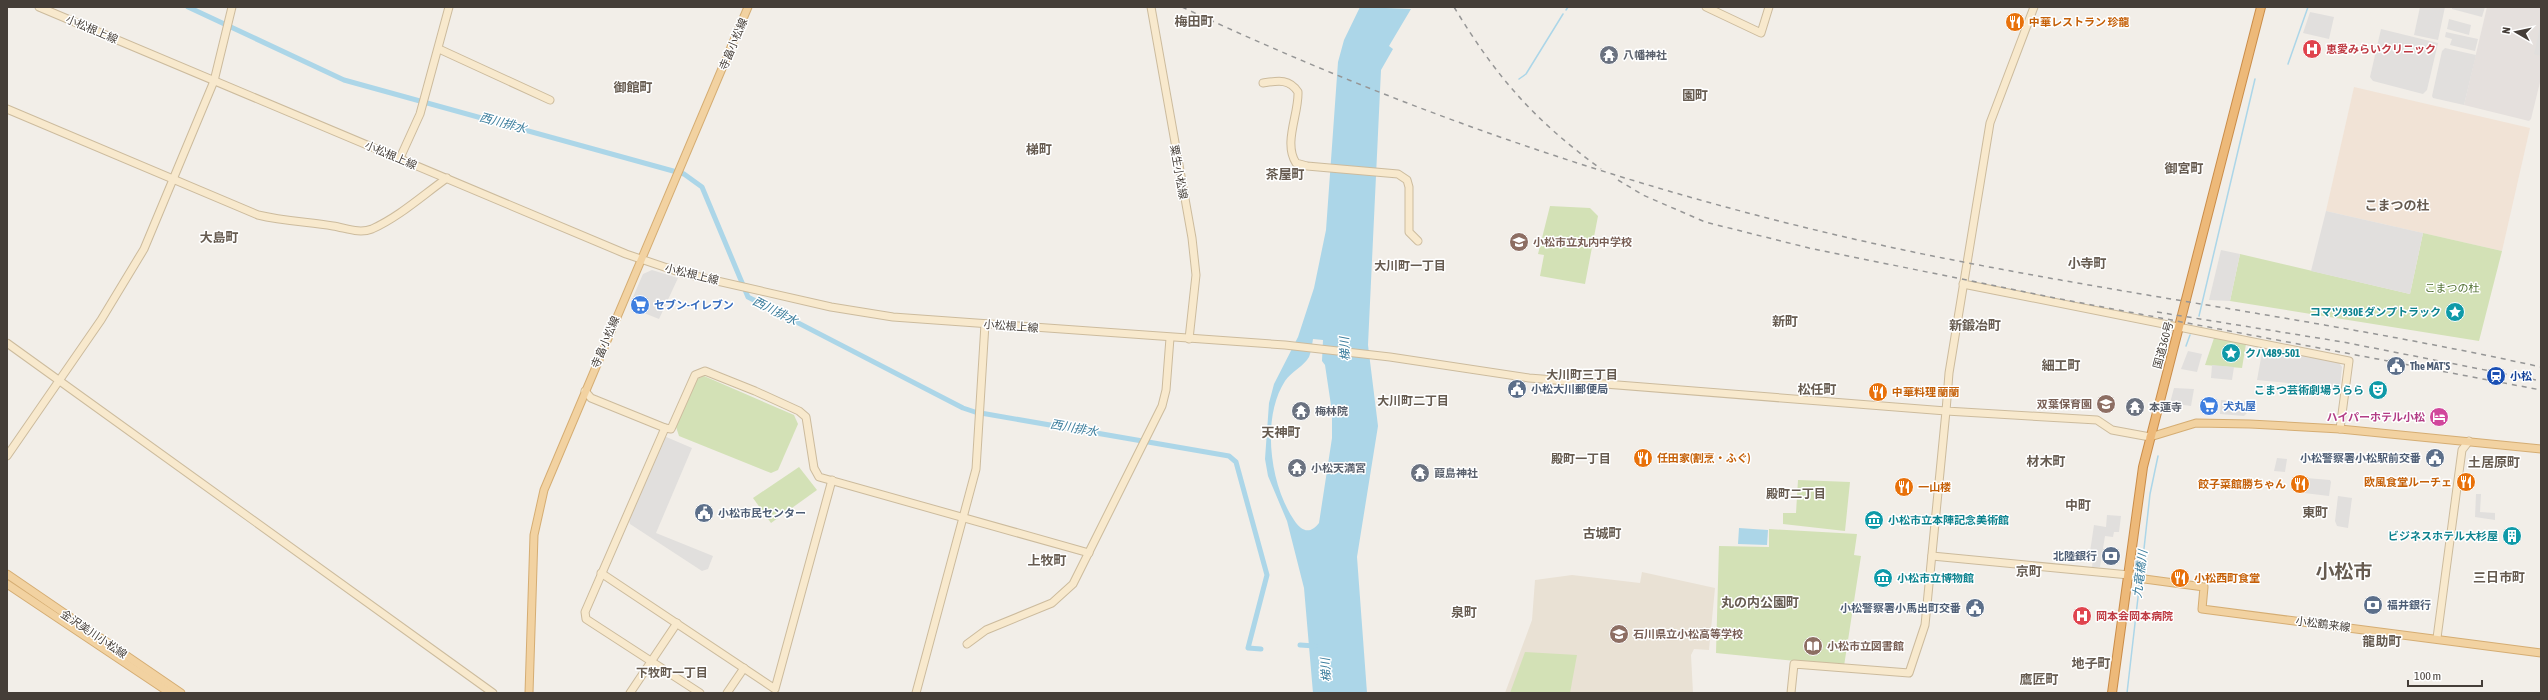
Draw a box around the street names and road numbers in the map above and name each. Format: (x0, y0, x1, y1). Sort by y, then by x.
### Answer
street label: 小松根上線 (64, 13, 120, 45)
street label: 寺畠小松線 (717, 16, 749, 72)
street label: 小松根上線 (363, 139, 419, 171)
street label: 粟生小松線 (1168, 144, 1190, 200)
street label: 小松根上線 (664, 262, 720, 286)
street label: 寺畠小松線 (589, 314, 621, 370)
street label: 小松根上線 (983, 318, 1039, 334)
street label: 国道360号 (2151, 320, 2175, 370)
street label: 金沢美川小松線 (59, 607, 129, 661)
street label: 小松鶴来線 (2295, 615, 2351, 633)

